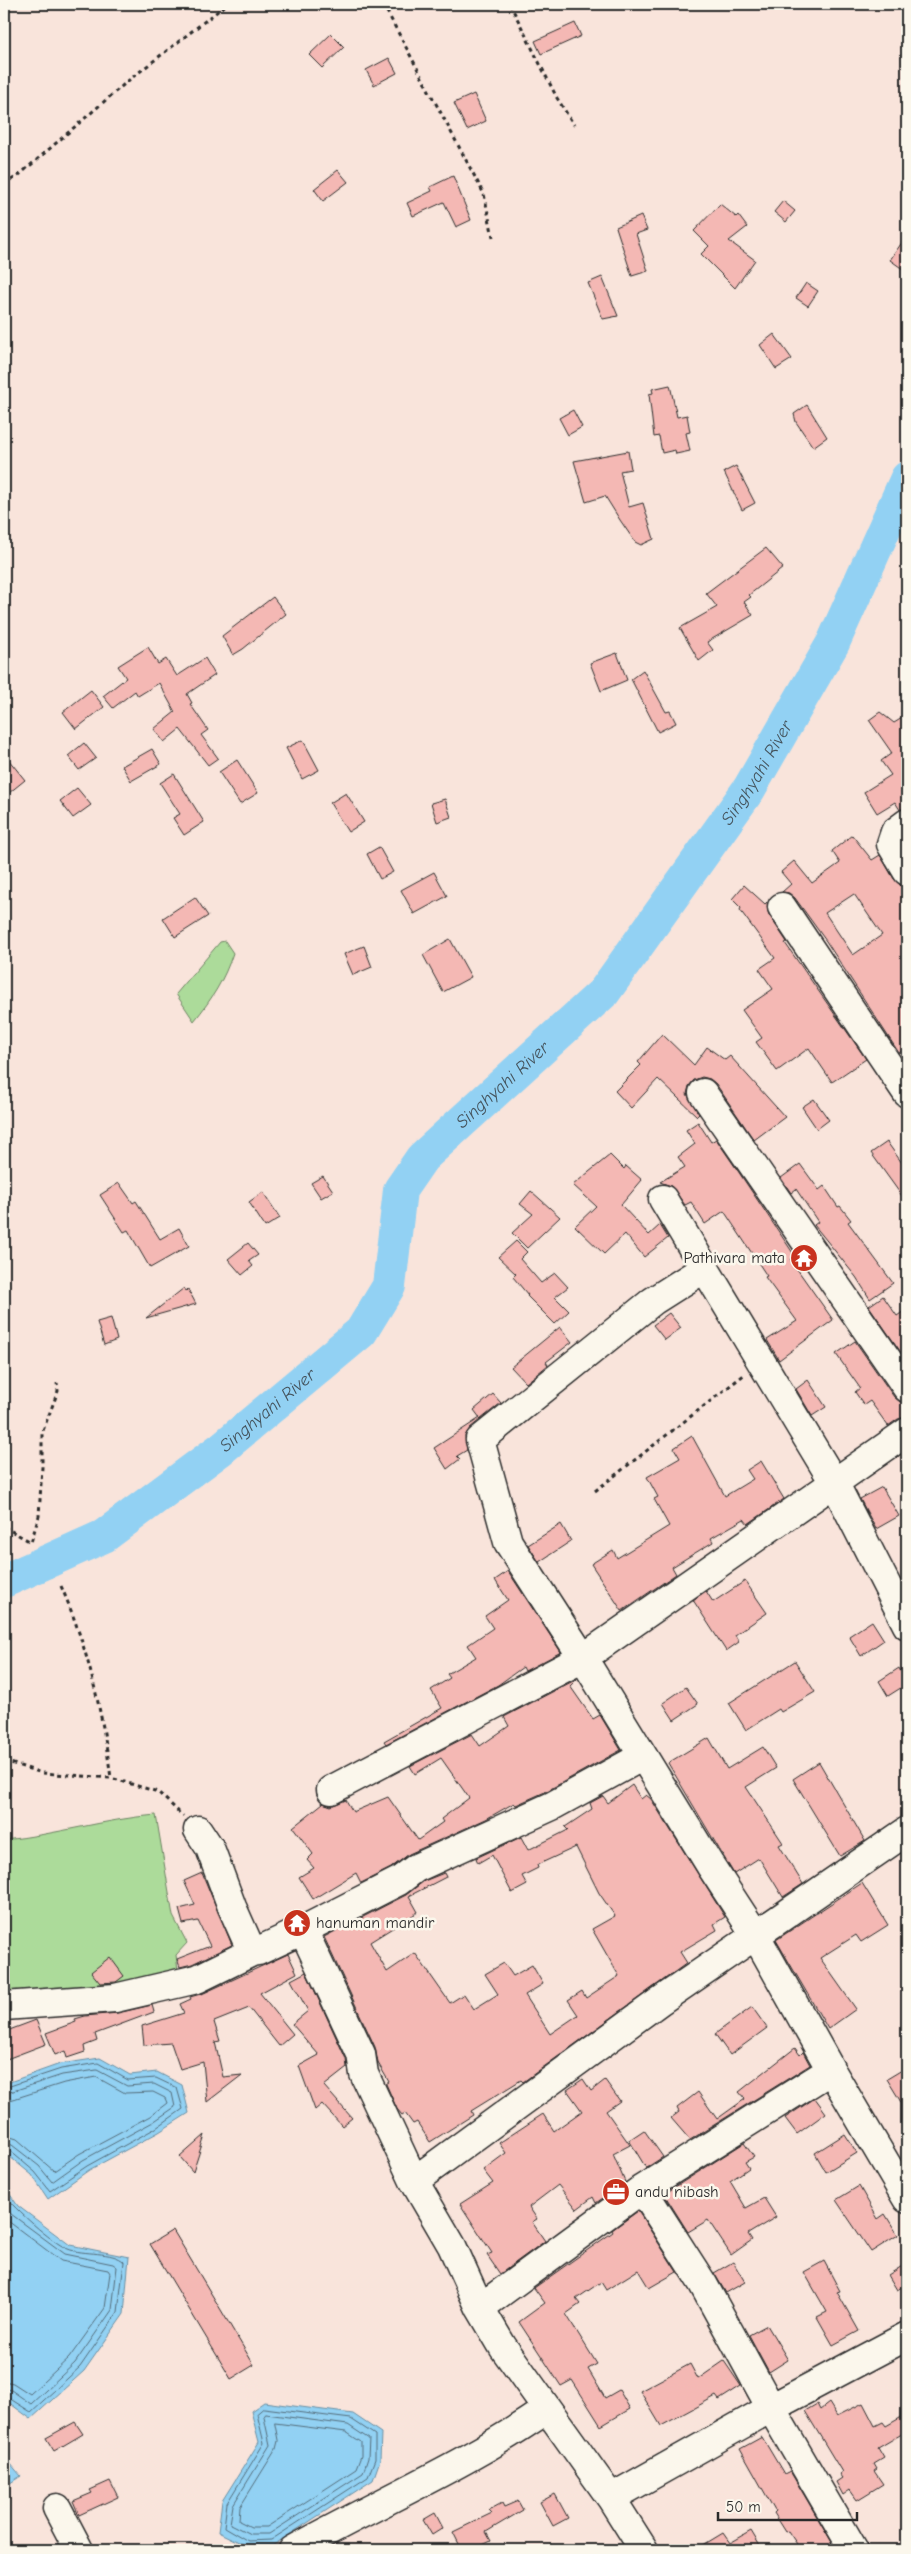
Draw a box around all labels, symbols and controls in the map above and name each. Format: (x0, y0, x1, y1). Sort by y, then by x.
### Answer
water label: Singhyahi River (716, 716, 797, 829)
water label: Singhyahi River (451, 1036, 554, 1132)
temple icon: Pathivara mata (789, 1243, 819, 1273)
place label: Pathivara mata (684, 1249, 785, 1267)
water label: Singhyahi River (215, 1364, 320, 1456)
temple icon: hanuman mandir (282, 1908, 312, 1938)
place label: hanuman mandir (316, 1914, 435, 1932)
office icon: andu nibash (601, 2177, 631, 2207)
place label: andu nibash (635, 2183, 719, 2201)
scale bar (718, 2489, 857, 2521)
text: 50 m (726, 2498, 761, 2516)

